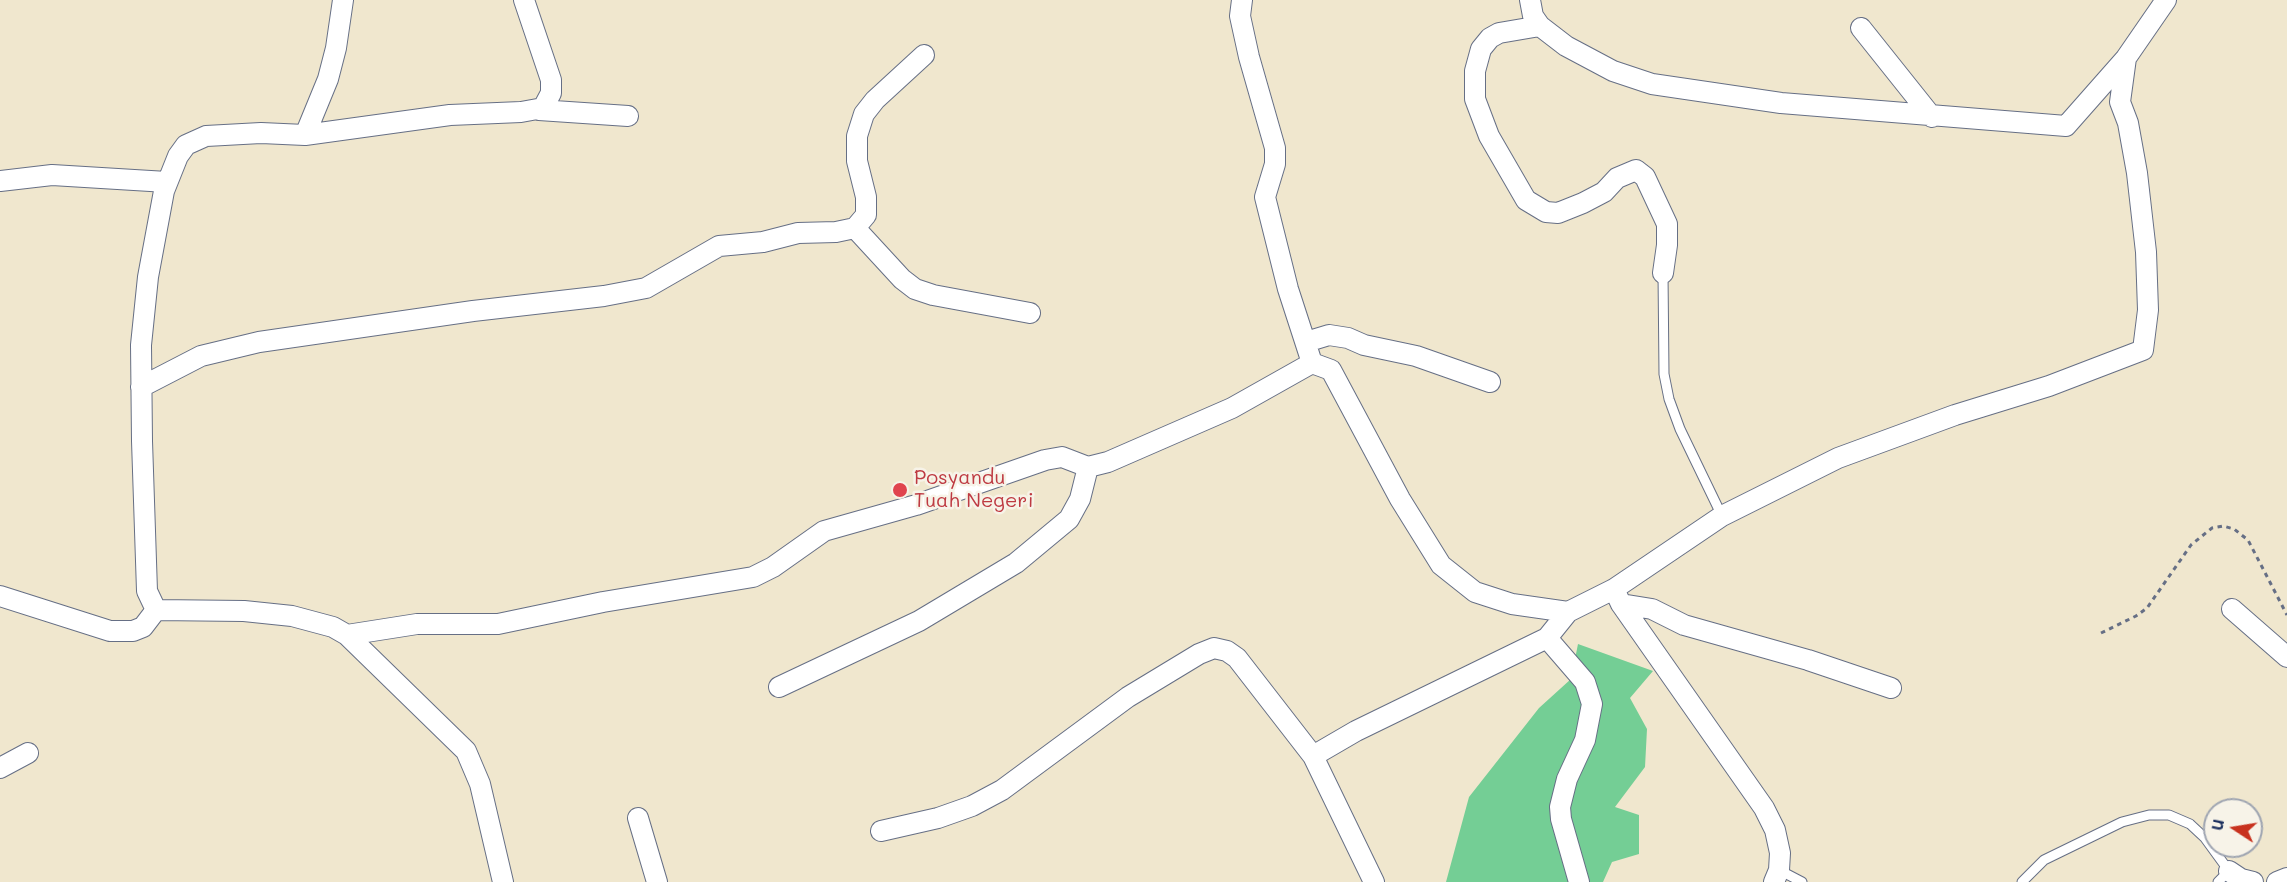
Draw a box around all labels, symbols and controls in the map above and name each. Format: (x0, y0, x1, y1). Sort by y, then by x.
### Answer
place label: Posyandu Tuah Negeri (914, 466, 1033, 513)
marker: Posyandu Tuah Negeri (891, 481, 909, 499)
north arrow (2203, 798, 2263, 858)
text: U (2205, 817, 2228, 832)

